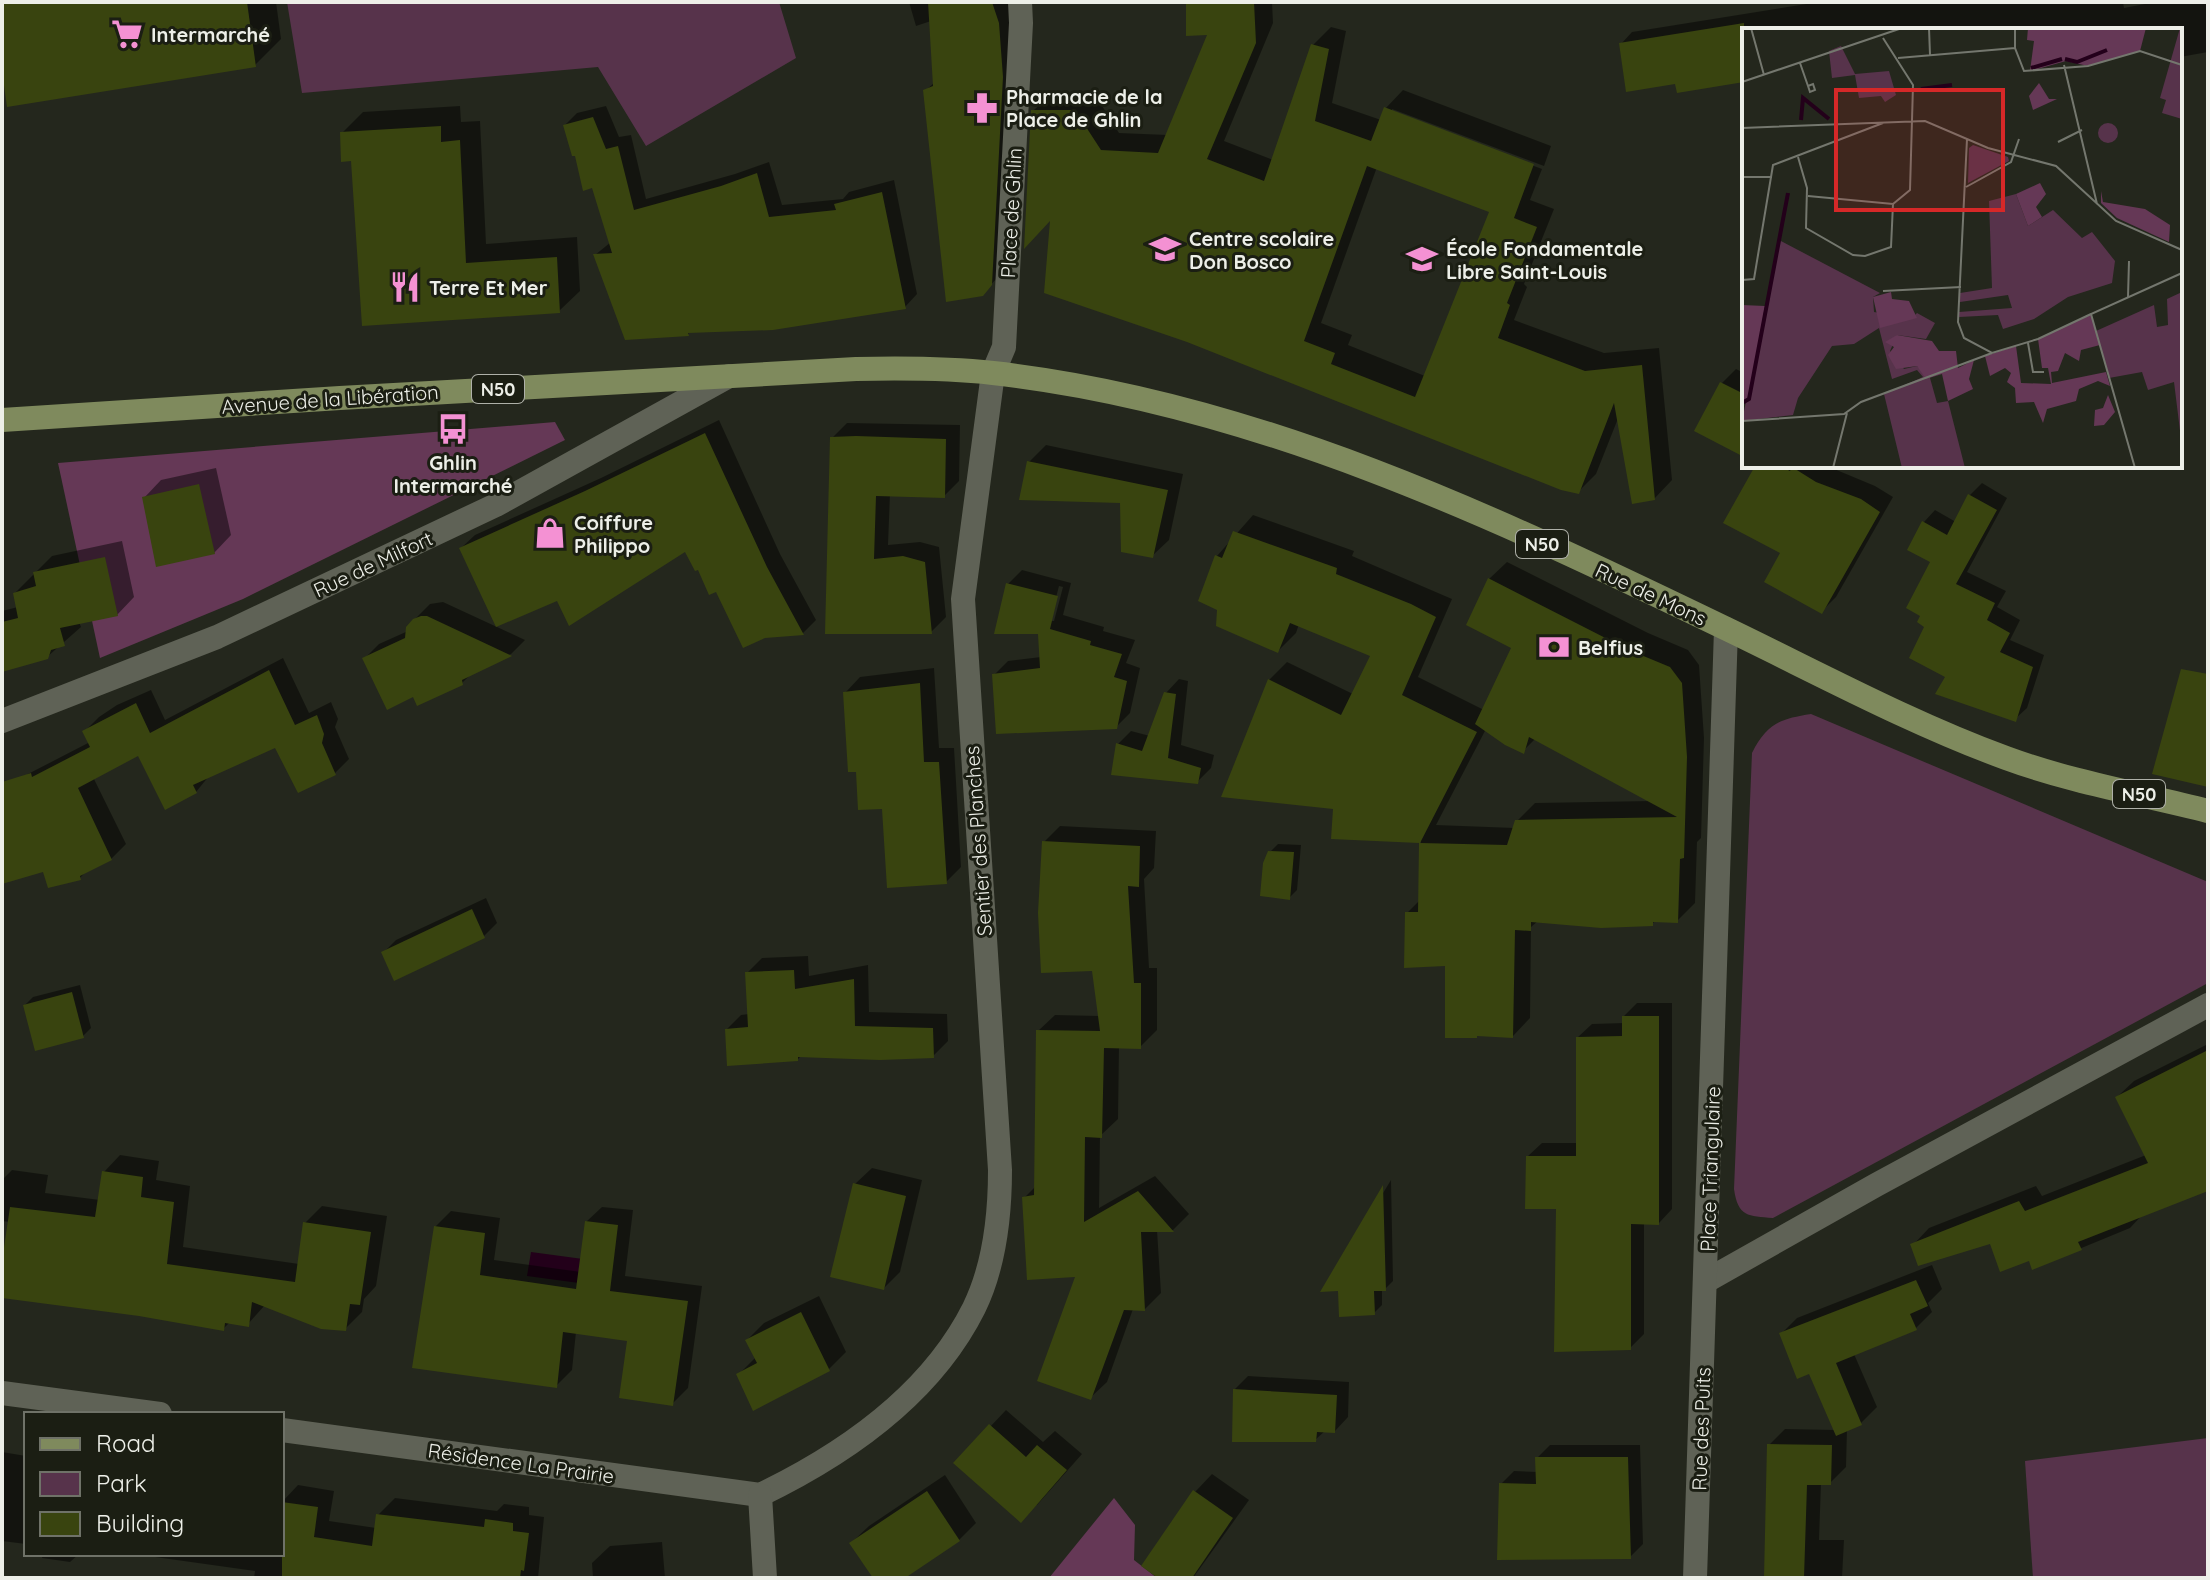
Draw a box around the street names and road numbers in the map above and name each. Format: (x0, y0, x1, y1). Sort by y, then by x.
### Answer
street label: Place de Ghlin (995, 147, 1027, 279)
road number: N50 (472, 375, 524, 403)
street label: Avenue de la Libération (221, 379, 439, 419)
street label: Rue de Milfort (309, 525, 437, 603)
road number: N50 (1516, 530, 1568, 558)
street label: Rue de Mons (1591, 557, 1711, 631)
street label: Sentier des Planches (959, 745, 997, 937)
road number: N50 (2113, 780, 2165, 808)
street label: Place Triangulaire (1695, 1086, 1725, 1252)
street label: Rue des Puits (1686, 1367, 1716, 1491)
street label: Résidence La Prairie (426, 1438, 616, 1488)

